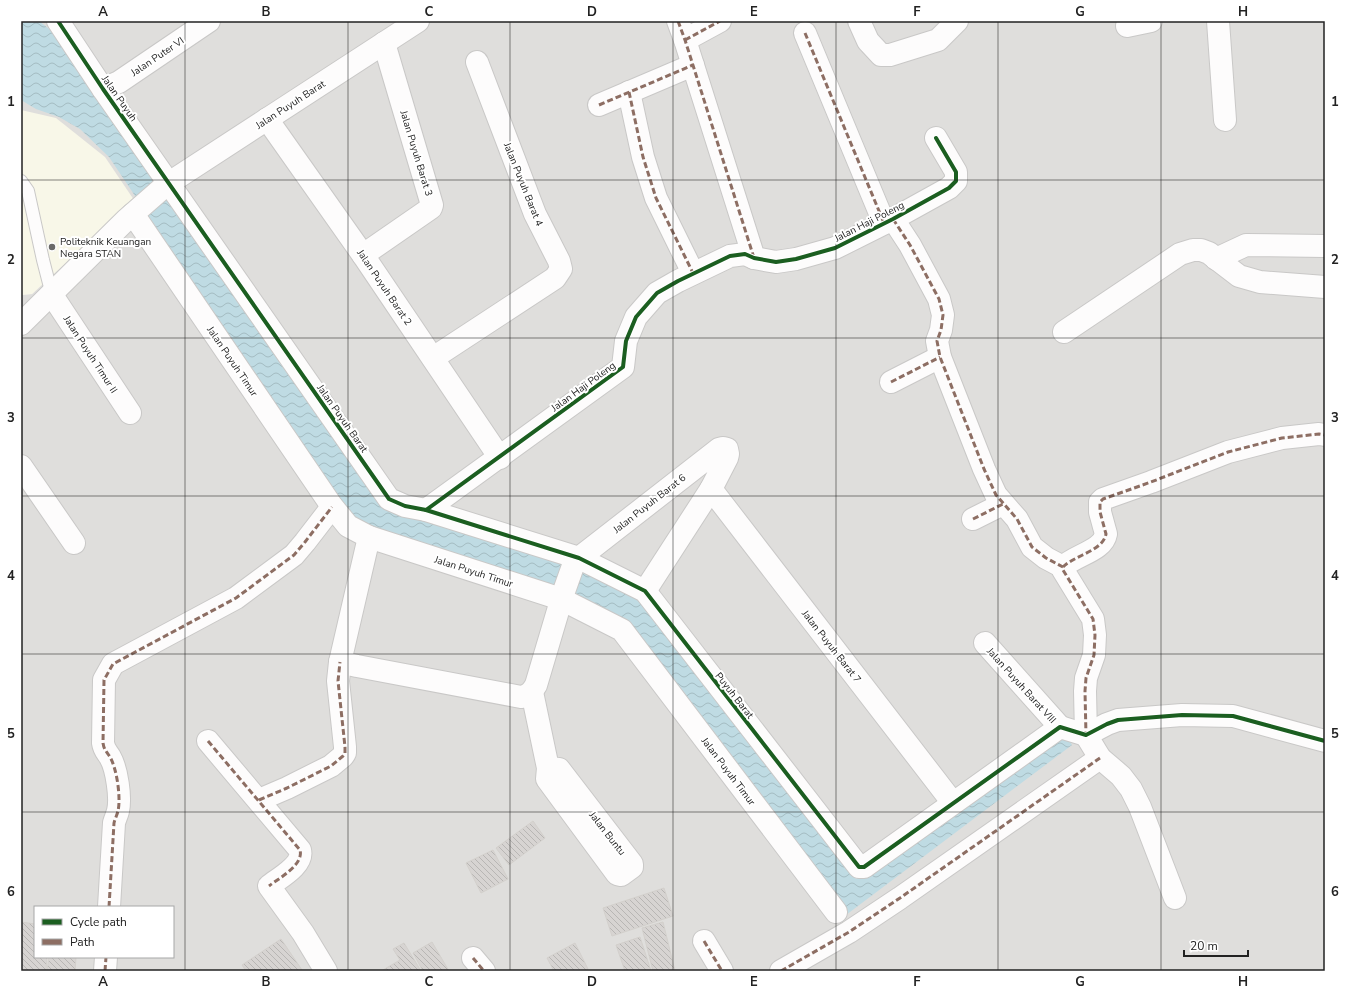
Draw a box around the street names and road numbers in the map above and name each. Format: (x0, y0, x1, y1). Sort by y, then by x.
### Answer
street label: Jalan Puter VI (127, 34, 187, 80)
street label: Jalan Puyuh (98, 72, 140, 124)
street label: Jalan Puyuh Barat (252, 77, 328, 133)
street label: Jalan Puyuh Barat 3 (396, 108, 436, 198)
street label: Jalan Puyuh Barat 4 (500, 140, 546, 228)
street label: Jalan Haji Poleng (831, 198, 907, 246)
street label: Jalan Puyuh Barat 2 (353, 246, 415, 328)
street label: Jalan Puyuh Timur II (59, 312, 120, 396)
street label: Jalan Puyuh Timur (203, 323, 261, 400)
street label: Jalan Haji Poleng (548, 359, 619, 416)
street label: Jalan Puyuh Barat (313, 381, 371, 456)
street label: Jalan Puyuh Barat 6 (609, 471, 689, 537)
street label: Jalan Puyuh Timur (432, 552, 515, 591)
street label: Jalan Puyuh Barat 7 (798, 606, 864, 686)
street label: Jalan Puyuh Barat VIII (983, 644, 1059, 727)
street label: Puyuh Barat (712, 670, 757, 722)
street label: Jalan Puyuh Timur (697, 734, 759, 809)
street label: Jalan Buntu (585, 808, 629, 858)

